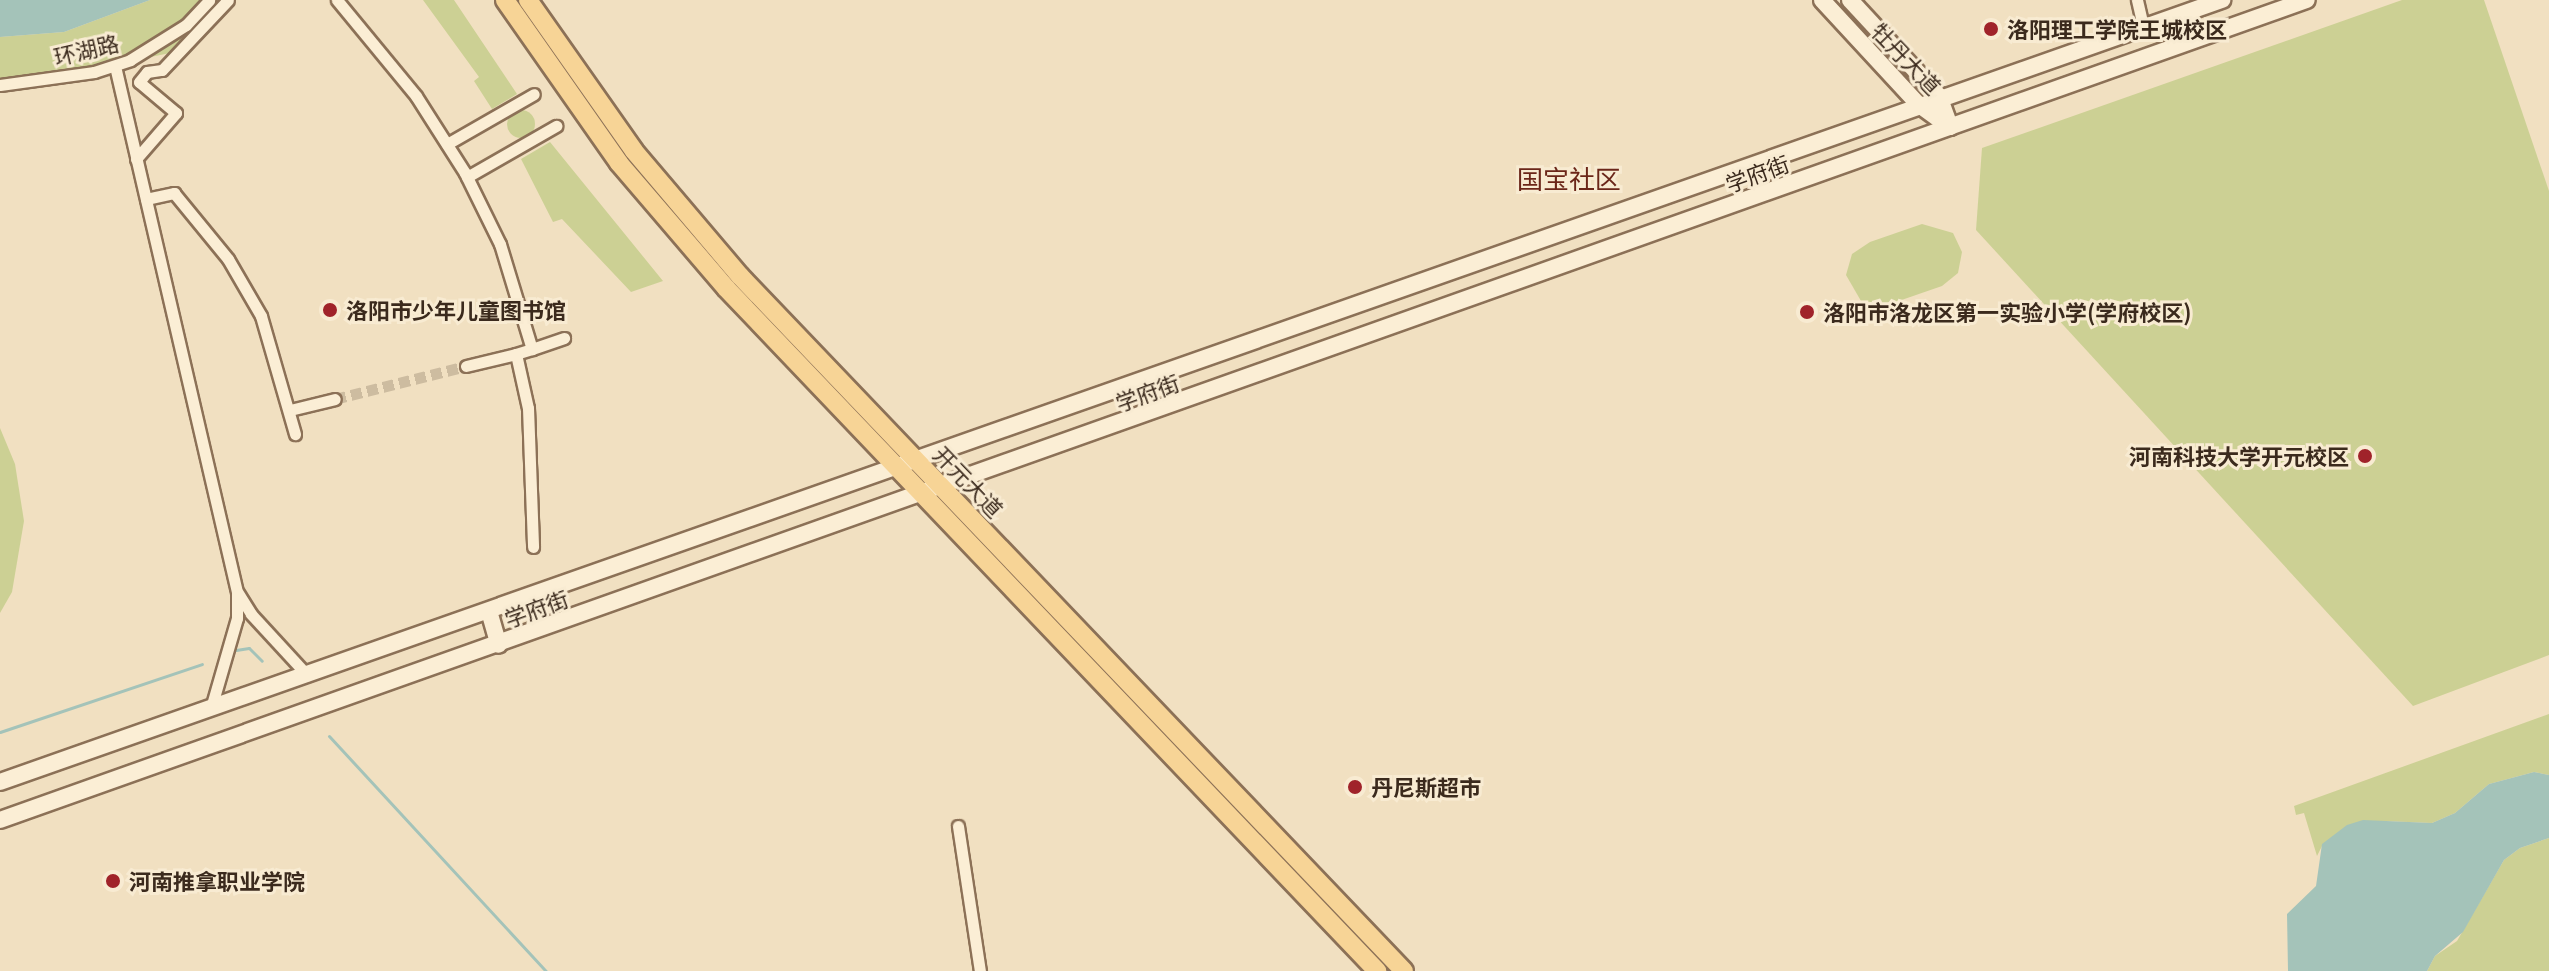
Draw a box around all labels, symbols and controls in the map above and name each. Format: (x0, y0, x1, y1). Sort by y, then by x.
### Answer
place label: 洛阳理工学院王城校区 (2007, 16, 2227, 42)
street label: 牡丹大道 (1867, 17, 1947, 99)
marker: 洛阳理工学院王城校区 (1982, 20, 2000, 38)
street label: 环湖路 (51, 29, 121, 69)
street label: 学府街 (1721, 149, 1793, 197)
district label: 国宝社区 (1517, 162, 1621, 194)
place label: 洛阳市少年儿童图书馆 (346, 297, 566, 323)
place label: 洛阳市洛龙区第一实验小学(学府校区) (1823, 299, 2192, 325)
marker: 洛阳市少年儿童图书馆 (321, 301, 339, 319)
marker: 洛阳市洛龙区第一实验小学(学府校区) (1798, 303, 1816, 321)
street label: 学府街 (1111, 368, 1183, 416)
street label: 开元大道 (929, 440, 1009, 522)
place label: 河南科技大学开元校区 (2129, 443, 2349, 469)
marker: 河南科技大学开元校区 (2356, 447, 2374, 465)
street label: 学府街 (500, 584, 572, 632)
place label: 丹尼斯超市 (1371, 774, 1481, 800)
marker: 丹尼斯超市 (1346, 778, 1364, 796)
place label: 河南推拿职业学院 (129, 868, 305, 894)
marker: 河南推拿职业学院 (104, 872, 122, 890)

